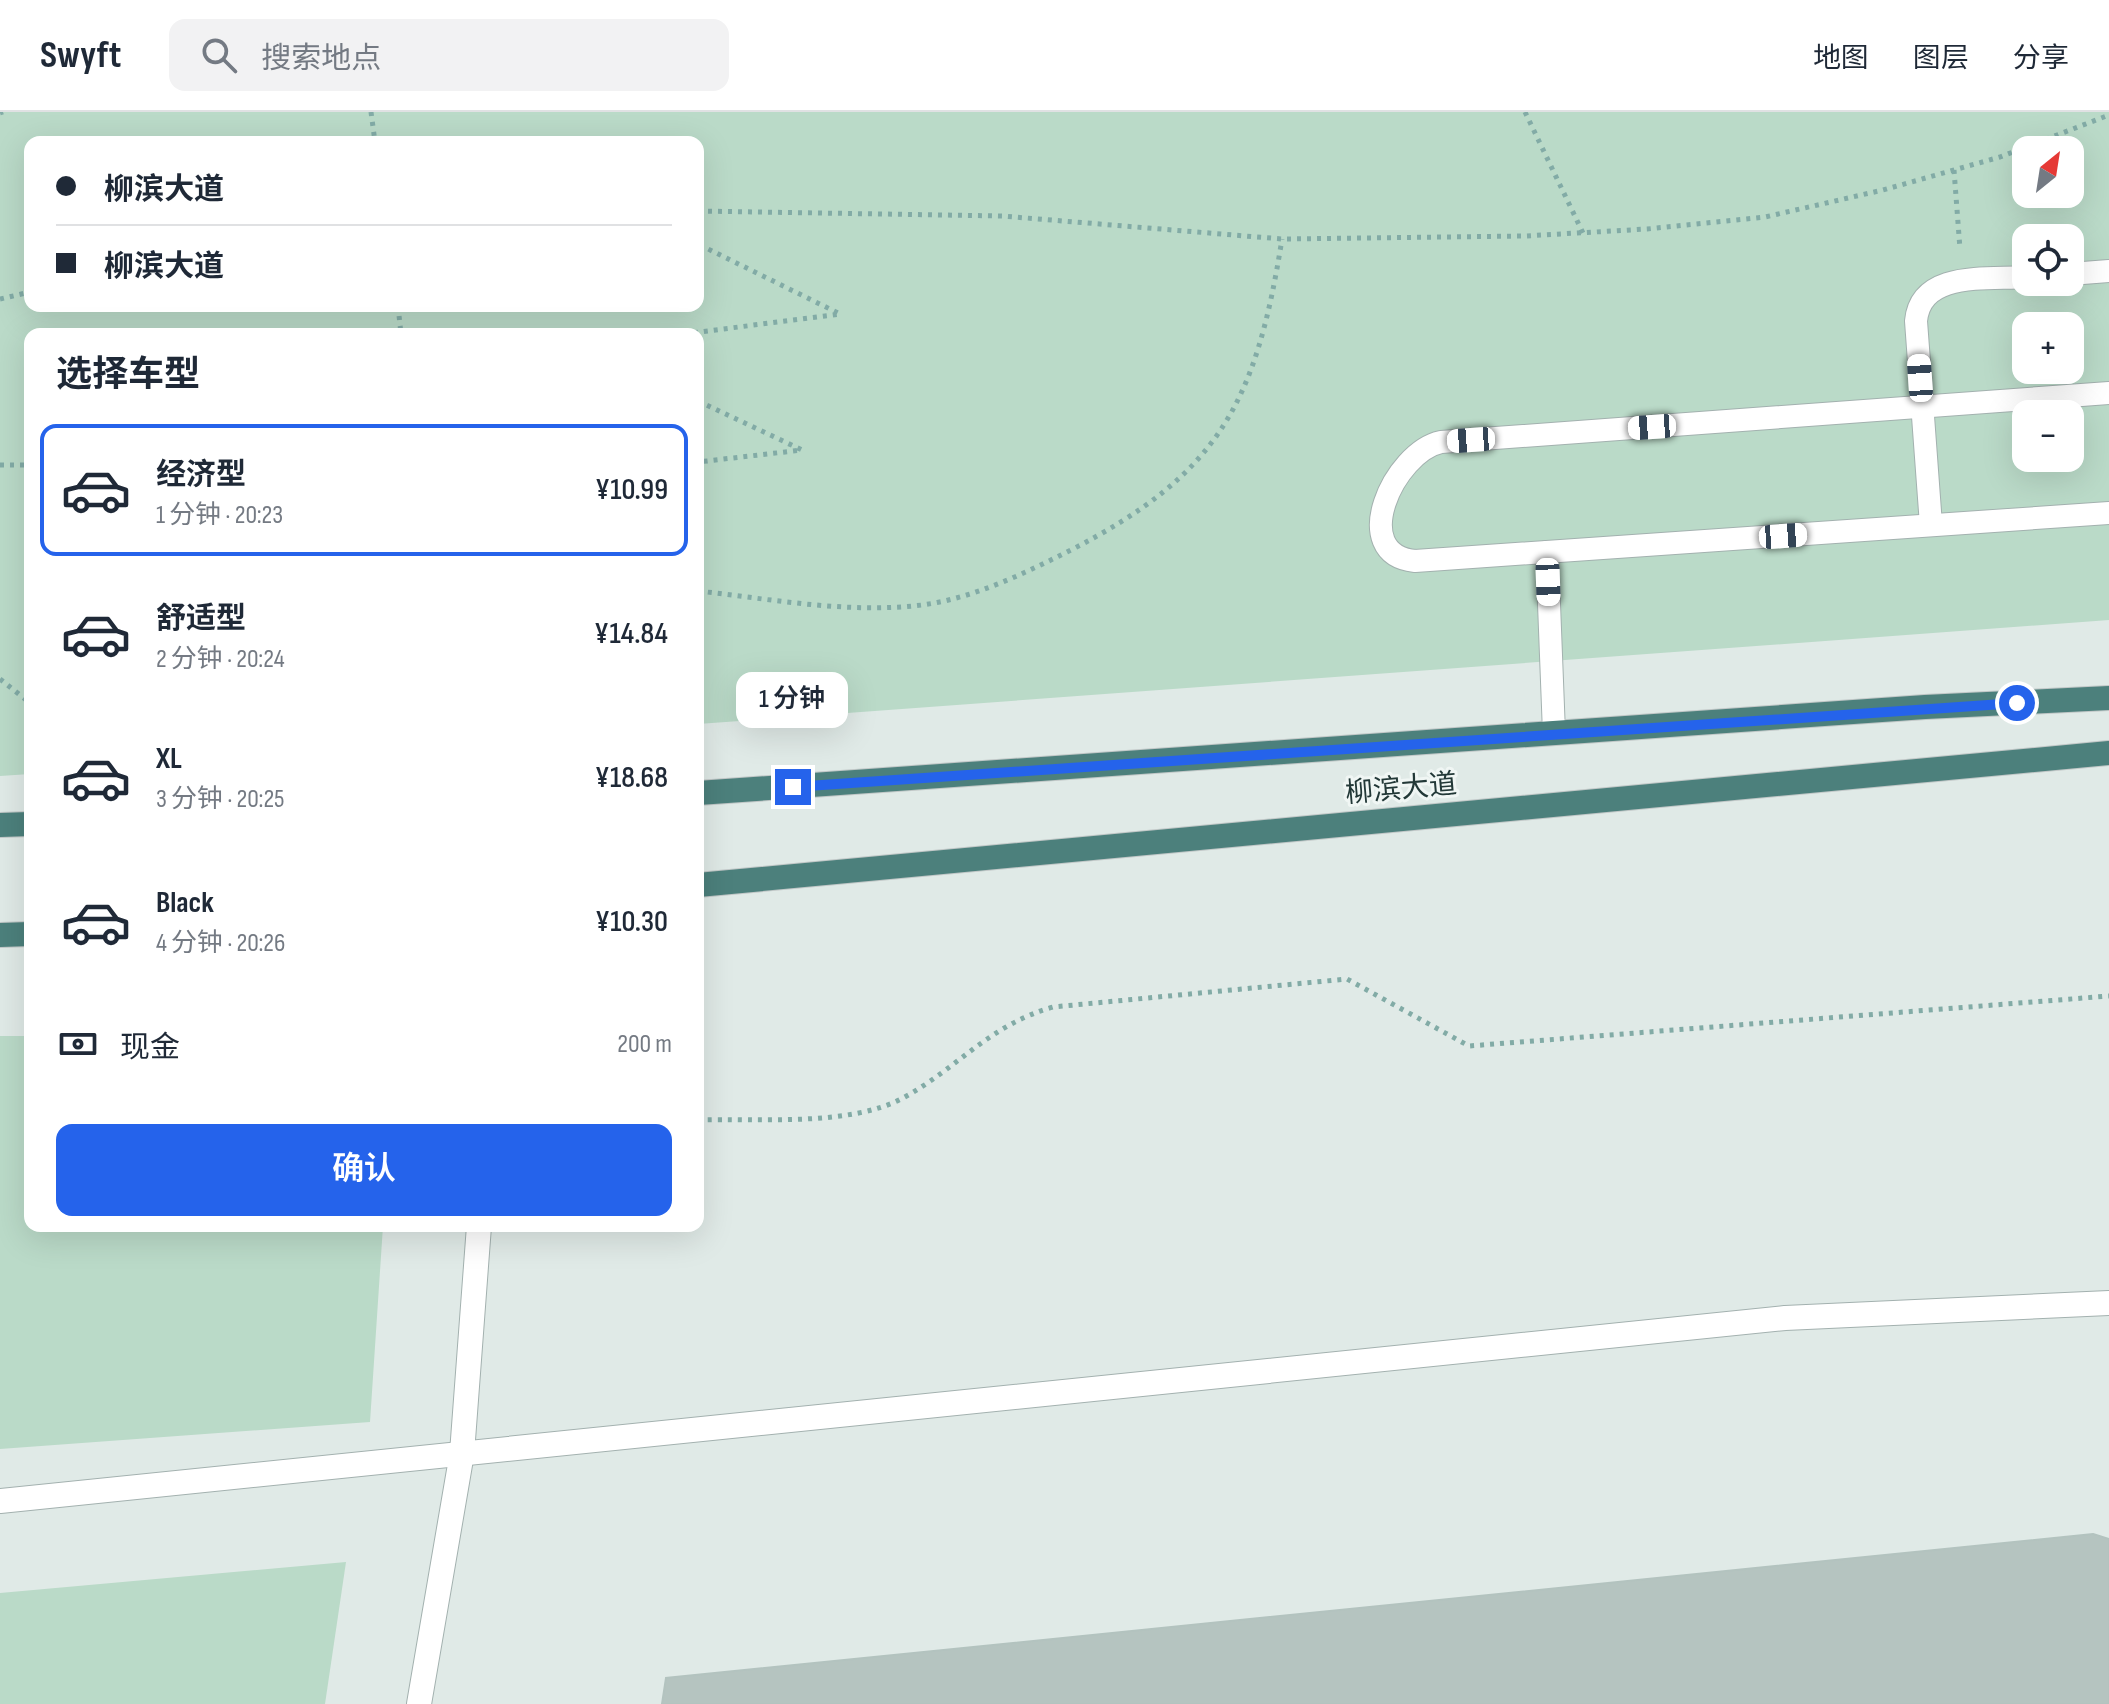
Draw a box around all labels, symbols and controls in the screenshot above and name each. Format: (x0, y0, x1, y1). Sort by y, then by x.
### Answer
search box (169, 19, 729, 91)
text: Swyft (40, 33, 121, 78)
icon: search (197, 33, 241, 77)
text: 搜索地点 (261, 41, 381, 77)
text: 地图 (1813, 42, 1869, 75)
text: 图层 (1913, 42, 1969, 75)
text: 分享 (2013, 42, 2069, 75)
north arrow (2012, 136, 2084, 208)
map controls (2012, 136, 2084, 472)
text: 柳滨大道 (104, 172, 224, 208)
button: locate (2012, 224, 2084, 296)
text: 柳滨大道 (104, 249, 224, 285)
button: + (2012, 312, 2084, 384)
car (1906, 353, 1934, 403)
text: 选择车型 (56, 354, 200, 397)
button: − (2012, 400, 2084, 472)
car (1627, 413, 1677, 441)
car (1446, 426, 1496, 454)
icon: car (60, 454, 132, 526)
text: 经济型 (156, 457, 246, 493)
text: ¥10.99 (595, 472, 668, 508)
text: 1 分钟 · 20:23 (156, 500, 283, 531)
car (1758, 522, 1808, 550)
car (1535, 558, 1561, 606)
icon: car (60, 598, 132, 670)
text: 舒适型 (156, 601, 246, 637)
text: ¥14.84 (594, 616, 668, 652)
text: 2 分钟 · 20:24 (156, 644, 285, 675)
callout: 1 分钟 (737, 671, 849, 727)
text: 1 分钟 (759, 684, 825, 715)
route start (1999, 685, 2035, 721)
text: XL (156, 741, 182, 777)
icon: car (60, 742, 132, 814)
text: ¥18.68 (595, 760, 668, 796)
street label: 柳滨大道 (1344, 768, 1458, 810)
route end (775, 769, 811, 805)
text: 3 分钟 · 20:25 (156, 784, 285, 815)
text: Black (156, 885, 214, 921)
icon: car (60, 886, 132, 958)
text: ¥10.30 (595, 904, 668, 940)
text: 4 分钟 · 20:26 (156, 928, 285, 959)
icon: cash (56, 1022, 100, 1066)
text: 200 m (617, 1029, 672, 1060)
text: 现金 (120, 1030, 180, 1066)
button: 确认 (56, 1124, 672, 1216)

